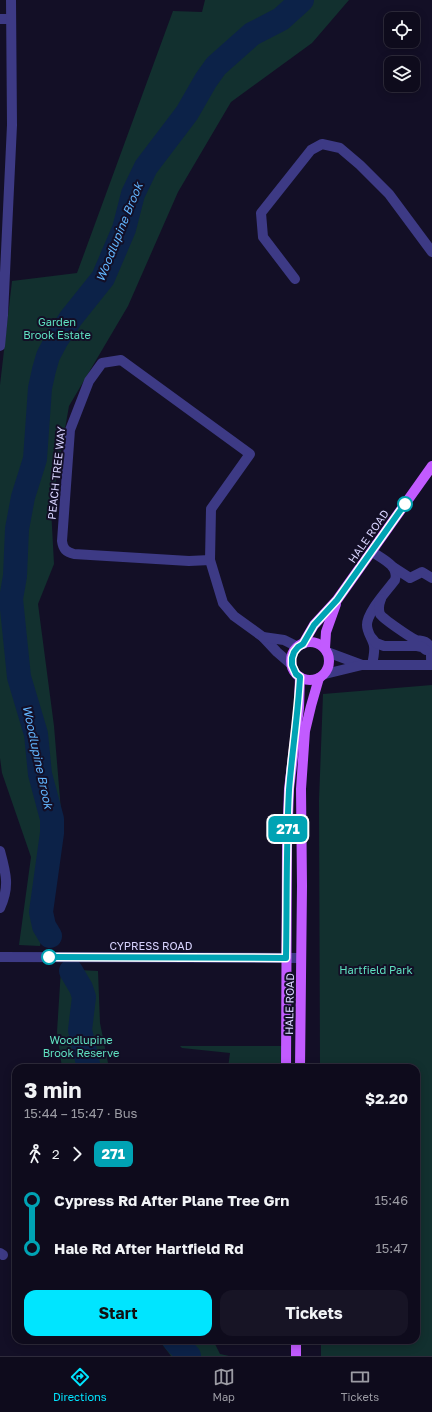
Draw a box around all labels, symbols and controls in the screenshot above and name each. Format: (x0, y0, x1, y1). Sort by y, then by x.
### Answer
map controls (384, 12, 420, 92)
button: locate (384, 12, 420, 48)
button: layers (384, 56, 420, 92)
water label: Woodlupine Brook (92, 179, 146, 284)
park label: Garden Brook Estate (23, 315, 91, 341)
street label: PEACH TREE WAY (45, 426, 67, 520)
unlabelled marker (397, 496, 413, 512)
street label: HALE ROAD (345, 507, 391, 565)
water label: Woodlupine Brook (20, 704, 57, 811)
line badge: 271 (265, 816, 311, 842)
text: 271 (276, 820, 300, 837)
street label: CYPRESS ROAD (110, 939, 193, 952)
unlabelled marker (41, 949, 57, 965)
park label: Hartfield Park (339, 963, 413, 976)
street label: HALE ROAD (282, 973, 296, 1035)
park label: Woodlupine Brook Reserve (43, 1033, 119, 1059)
text: 3 min (24, 1076, 82, 1103)
text: $2.20 (365, 1089, 408, 1107)
text: 15:44 – 15:47 · Bus (24, 1105, 137, 1121)
icon: walk (24, 1143, 46, 1165)
icon: forward (66, 1143, 88, 1165)
text: 271 (102, 1145, 125, 1162)
text: 2 (52, 1146, 60, 1162)
text: Cypress Rd After Plane Tree Grn (54, 1191, 289, 1209)
text: 15:46 (374, 1192, 408, 1208)
text: Hale Rd After Hartfield Rd (54, 1239, 244, 1257)
text: 15:47 (375, 1240, 408, 1256)
button: Start (24, 1290, 212, 1336)
button: Tickets (220, 1290, 408, 1336)
tab: Directions (53, 1366, 107, 1403)
tab: Map (212, 1366, 235, 1403)
tab: Tickets (341, 1366, 379, 1403)

